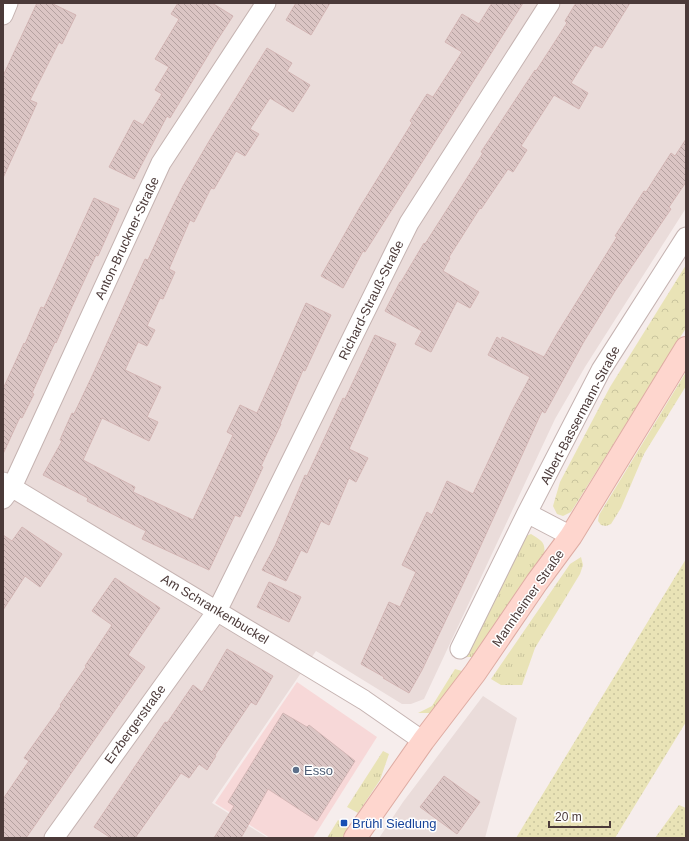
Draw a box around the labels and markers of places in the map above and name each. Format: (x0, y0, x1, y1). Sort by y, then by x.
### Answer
place label: Esso (304, 763, 333, 778)
marker: Esso (291, 765, 301, 775)
place label: Brühl Siedlung (352, 816, 437, 831)
marker: Brühl Siedlung (339, 818, 349, 828)

